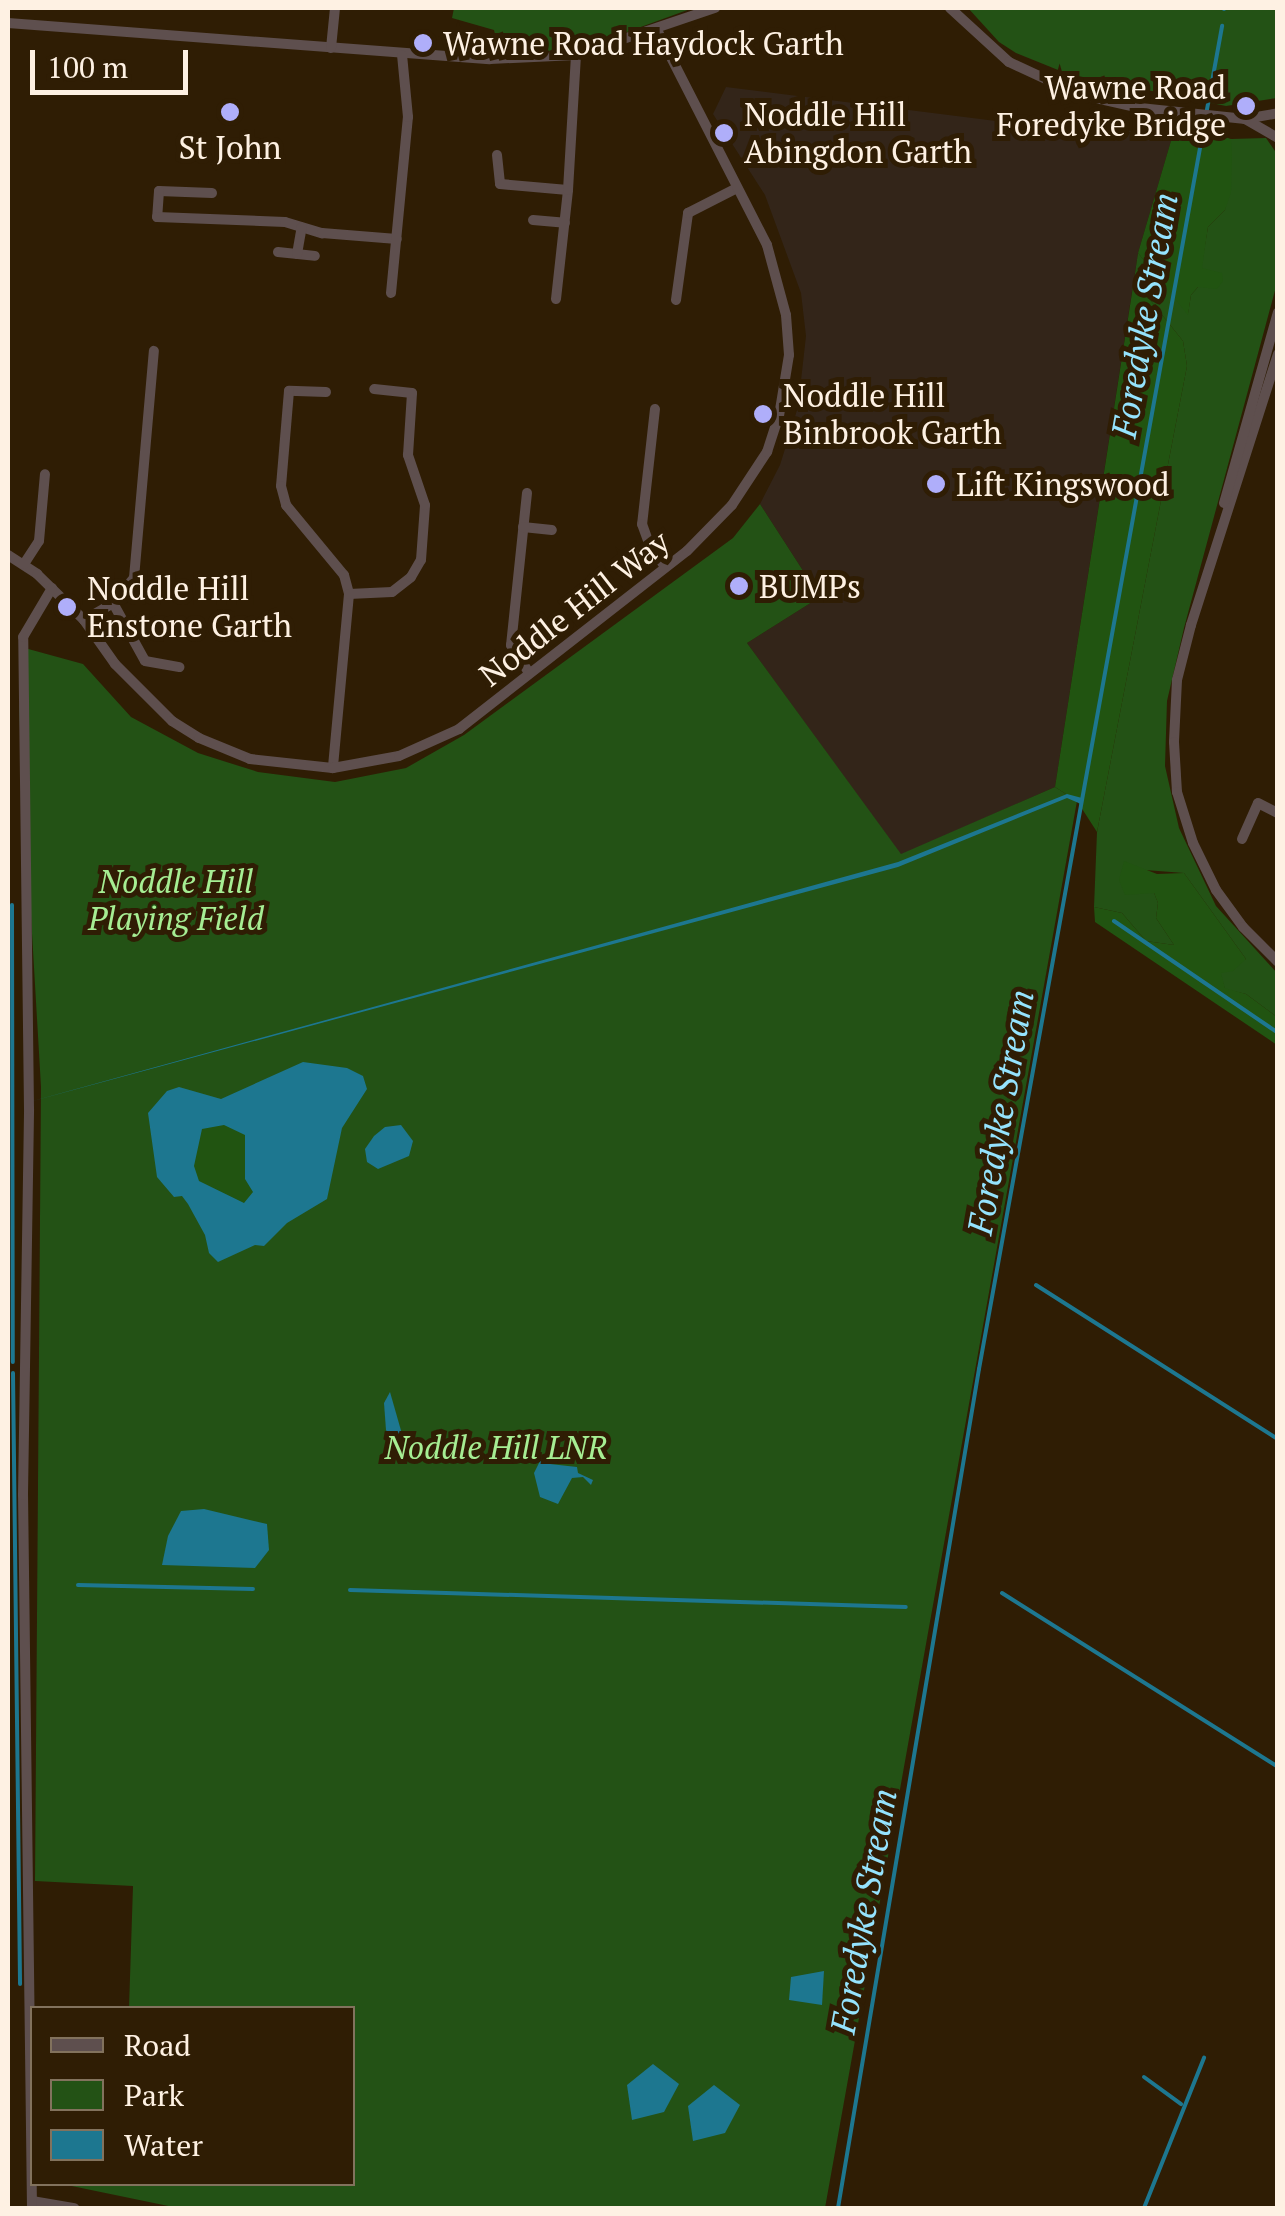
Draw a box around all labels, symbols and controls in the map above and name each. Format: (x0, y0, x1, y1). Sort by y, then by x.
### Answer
place label: Wawne Road Haydock Garth (443, 24, 844, 62)
scale bar (35, 30, 192, 92)
marker: Wawne Road Haydock Garth (412, 32, 434, 54)
text: 100 m (47, 47, 128, 87)
place label: Wawne Road Foredyke Bridge (996, 69, 1226, 144)
marker: Wawne Road Foredyke Bridge (1235, 95, 1257, 117)
place label: Noddle Hill Abingdon Garth (744, 96, 972, 171)
marker: St John (219, 101, 241, 123)
marker: Noddle Hill Abingdon Garth (713, 122, 735, 144)
place label: St John (178, 128, 282, 166)
water label: Foredyke Stream (1102, 189, 1186, 441)
place label: Noddle Hill Binbrook Garth (783, 377, 1002, 452)
marker: Noddle Hill Binbrook Garth (752, 403, 774, 425)
place label: Lift Kingswood (956, 465, 1170, 503)
marker: Lift Kingswood (925, 473, 947, 495)
street label: Noddle Hill Way (471, 522, 677, 694)
place label: BUMPs (759, 567, 861, 605)
place label: Noddle Hill Enstone Garth (87, 570, 292, 645)
marker: BUMPs (728, 575, 750, 597)
marker: Noddle Hill Enstone Garth (56, 596, 78, 618)
park label: Noddle Hill Playing Field (88, 863, 264, 938)
water label: Foredyke Stream (958, 986, 1042, 1238)
park label: Noddle Hill LNR (385, 1428, 607, 1466)
water label: Foredyke Stream (821, 1785, 905, 2037)
legend (30, 2006, 355, 2186)
text: Road (124, 2025, 191, 2065)
text: Park (124, 2075, 184, 2115)
text: Water (124, 2125, 203, 2165)

